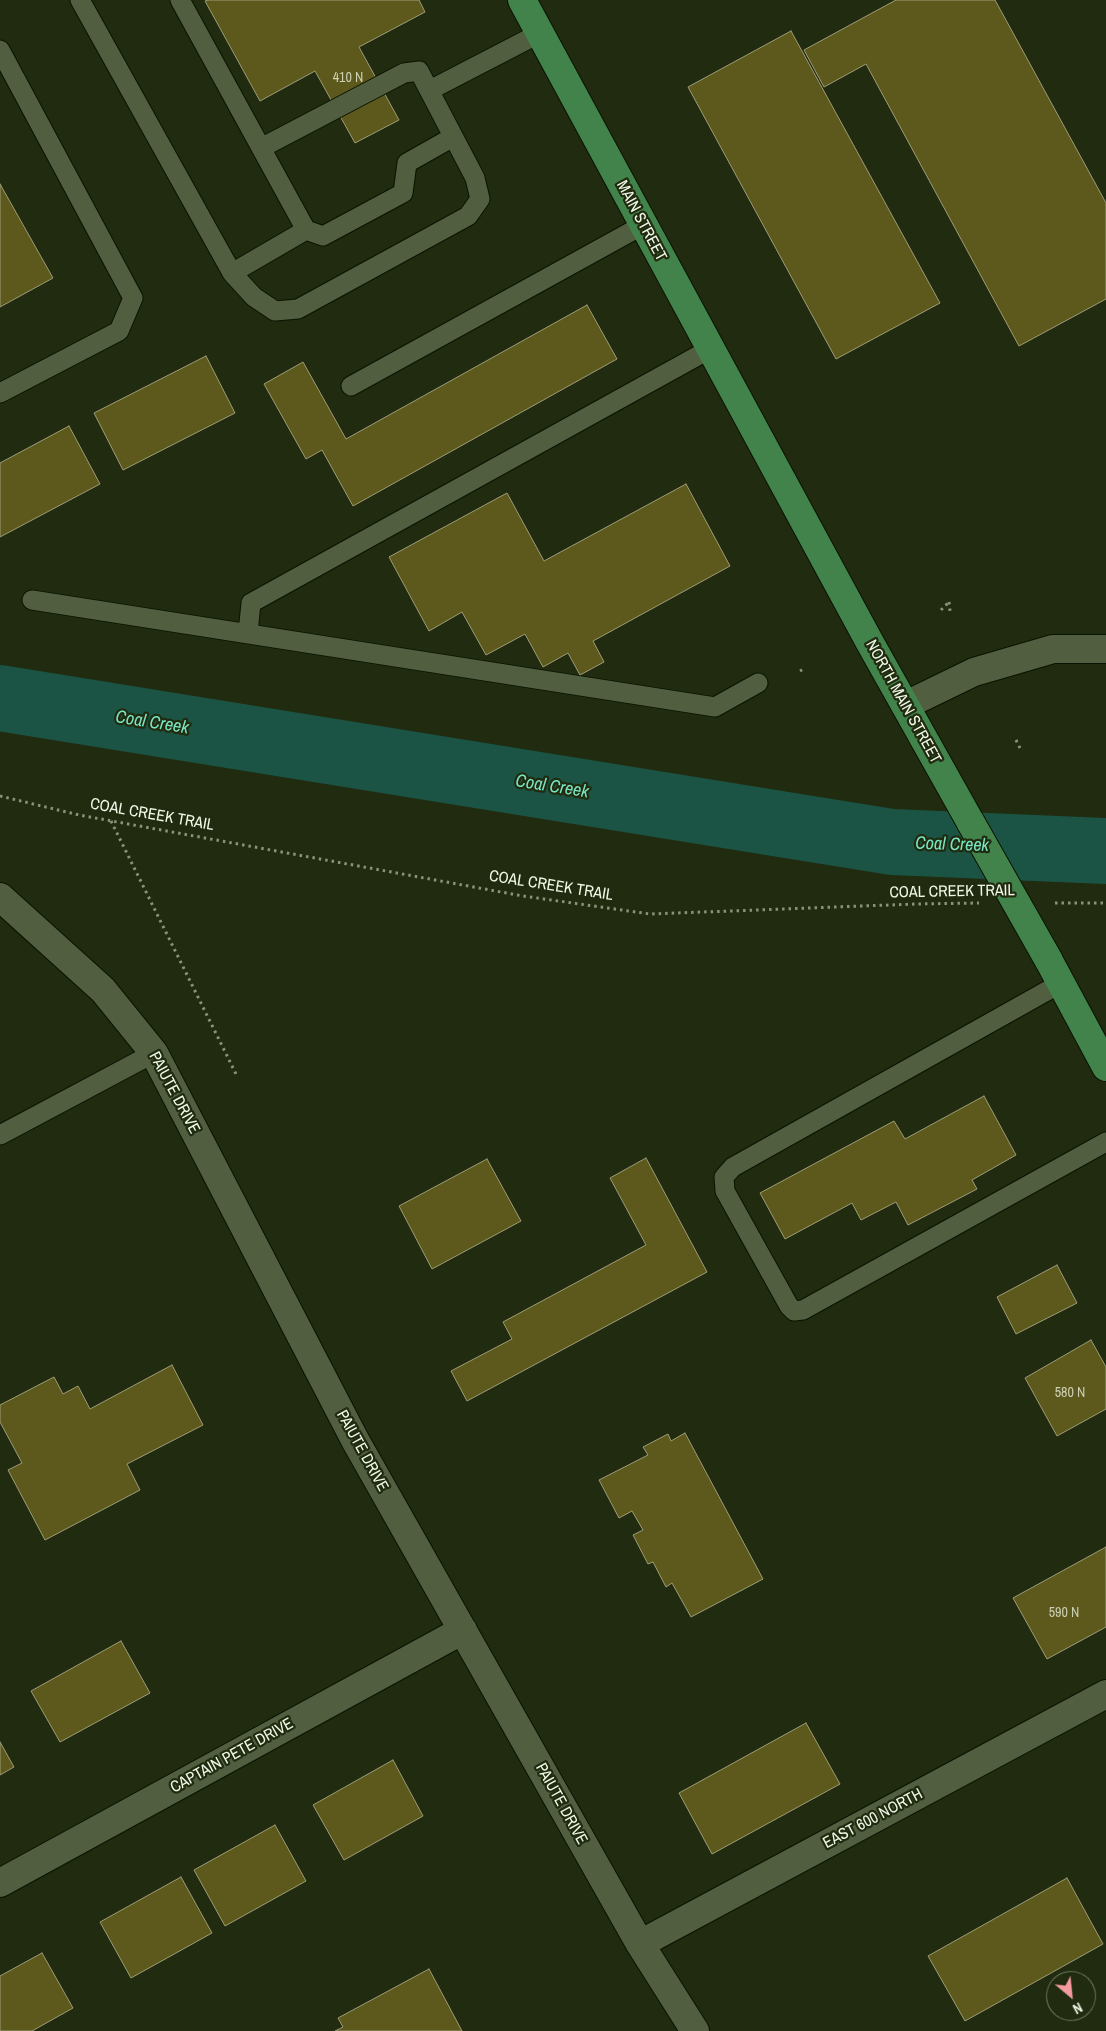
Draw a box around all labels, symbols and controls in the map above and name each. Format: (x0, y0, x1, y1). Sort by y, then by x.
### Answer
house number: 410 N (333, 70, 363, 86)
street label: MAIN STREET (612, 178, 670, 264)
street label: NORTH MAIN STREET (861, 637, 945, 767)
water label: Coal Creek (114, 707, 190, 739)
water label: Coal Creek (514, 771, 590, 803)
street label: COAL CREEK TRAIL (89, 795, 215, 835)
water label: Coal Creek (915, 833, 989, 857)
street label: COAL CREEK TRAIL (488, 867, 614, 905)
street label: COAL CREEK TRAIL (889, 881, 1015, 903)
street label: PAIUTE DRIVE (144, 1049, 204, 1137)
house number: 580 N (1055, 1385, 1085, 1401)
street label: PAIUTE DRIVE (332, 1407, 392, 1495)
house number: 590 N (1049, 1605, 1079, 1621)
street label: CAPTAIN PETE DRIVE (167, 1714, 297, 1798)
street label: PAIUTE DRIVE (531, 1760, 591, 1848)
street label: EAST 600 NORTH (820, 1785, 926, 1853)
north arrow (1046, 1971, 1096, 2021)
text: N (1070, 1998, 1085, 2018)

